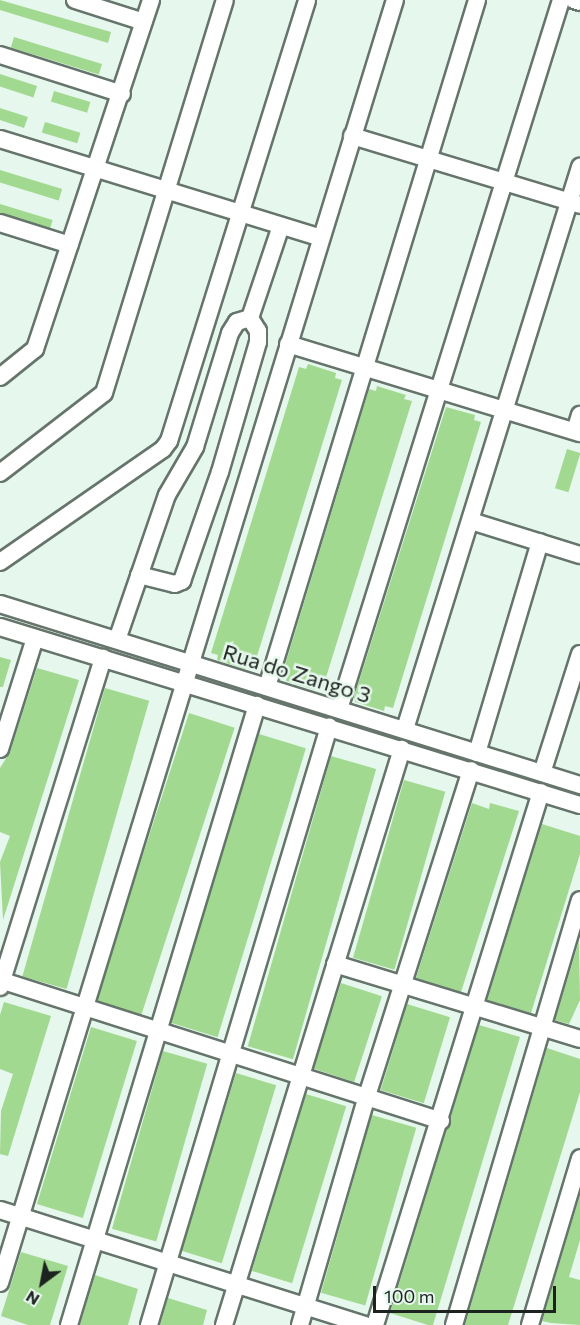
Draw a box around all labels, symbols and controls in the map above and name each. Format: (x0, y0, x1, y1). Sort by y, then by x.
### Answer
street label: Rua do Zango 3 (220, 638, 374, 708)
north arrow (12, 1253, 72, 1313)
scale bar (376, 1274, 559, 1312)
text: 100 m (384, 1285, 434, 1307)
text: N (22, 1287, 42, 1310)

